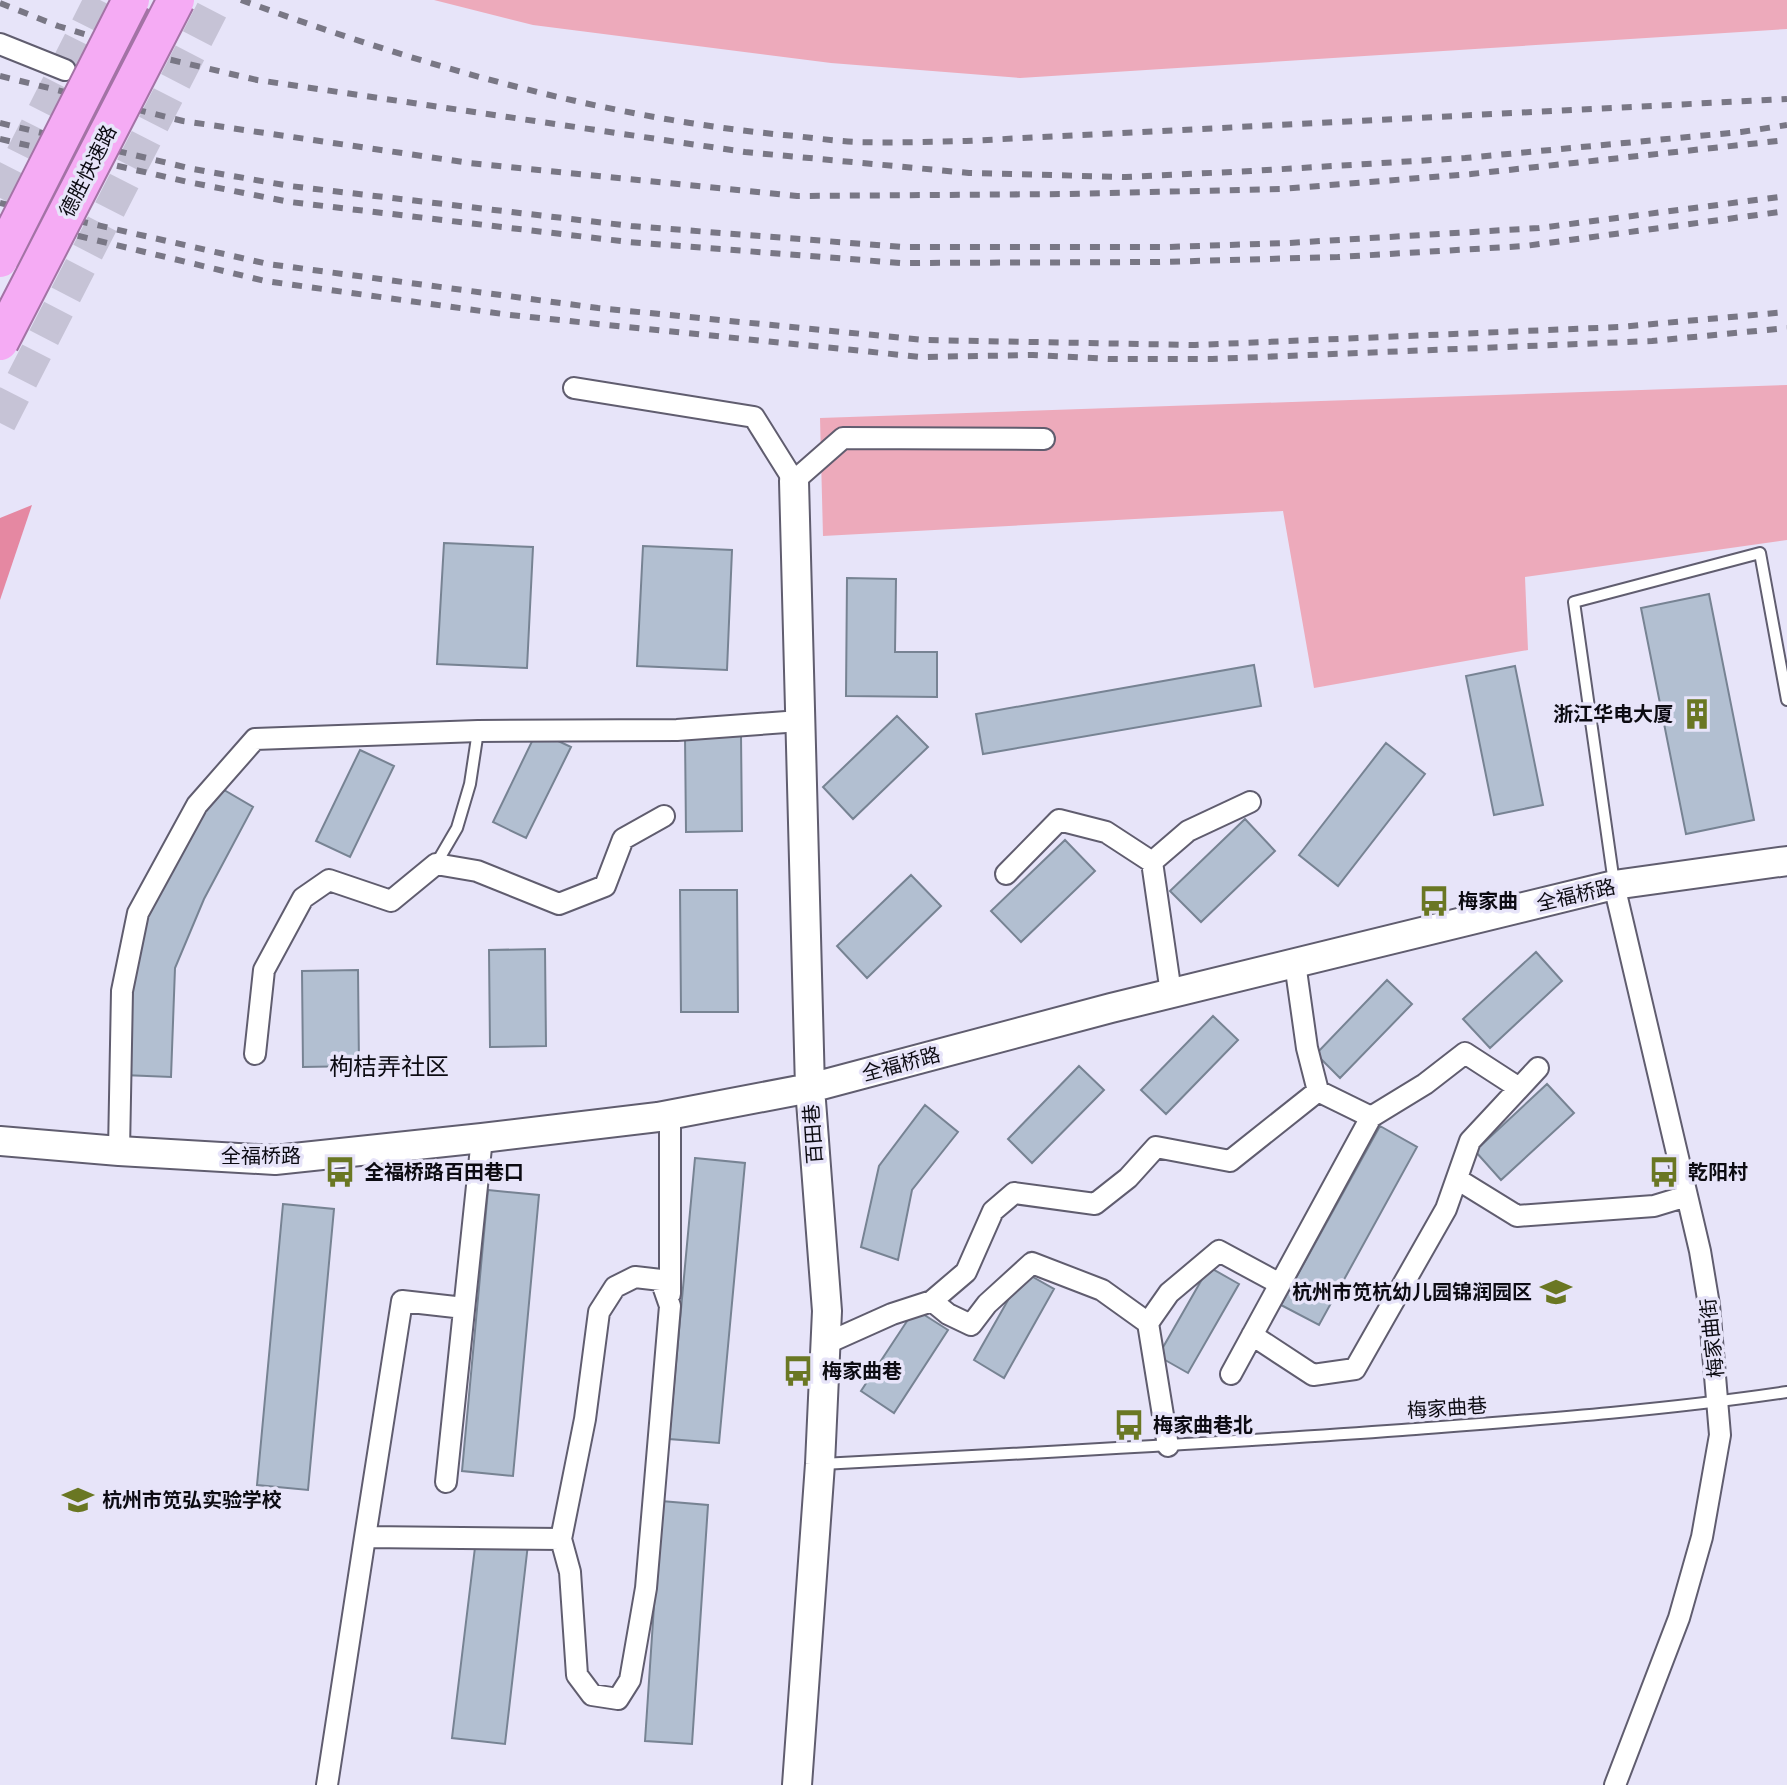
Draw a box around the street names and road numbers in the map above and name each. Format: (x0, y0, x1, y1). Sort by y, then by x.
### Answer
street label: 德胜快速路 (54, 121, 123, 222)
street label: 全福桥路 (1534, 873, 1618, 918)
street label: 全福桥路 (859, 1041, 943, 1088)
street label: 百田巷 (798, 1103, 829, 1165)
street label: 全福桥路 (221, 1143, 301, 1170)
street label: 梅家曲街 (1695, 1297, 1730, 1379)
street label: 梅家曲巷 (1406, 1392, 1488, 1425)

